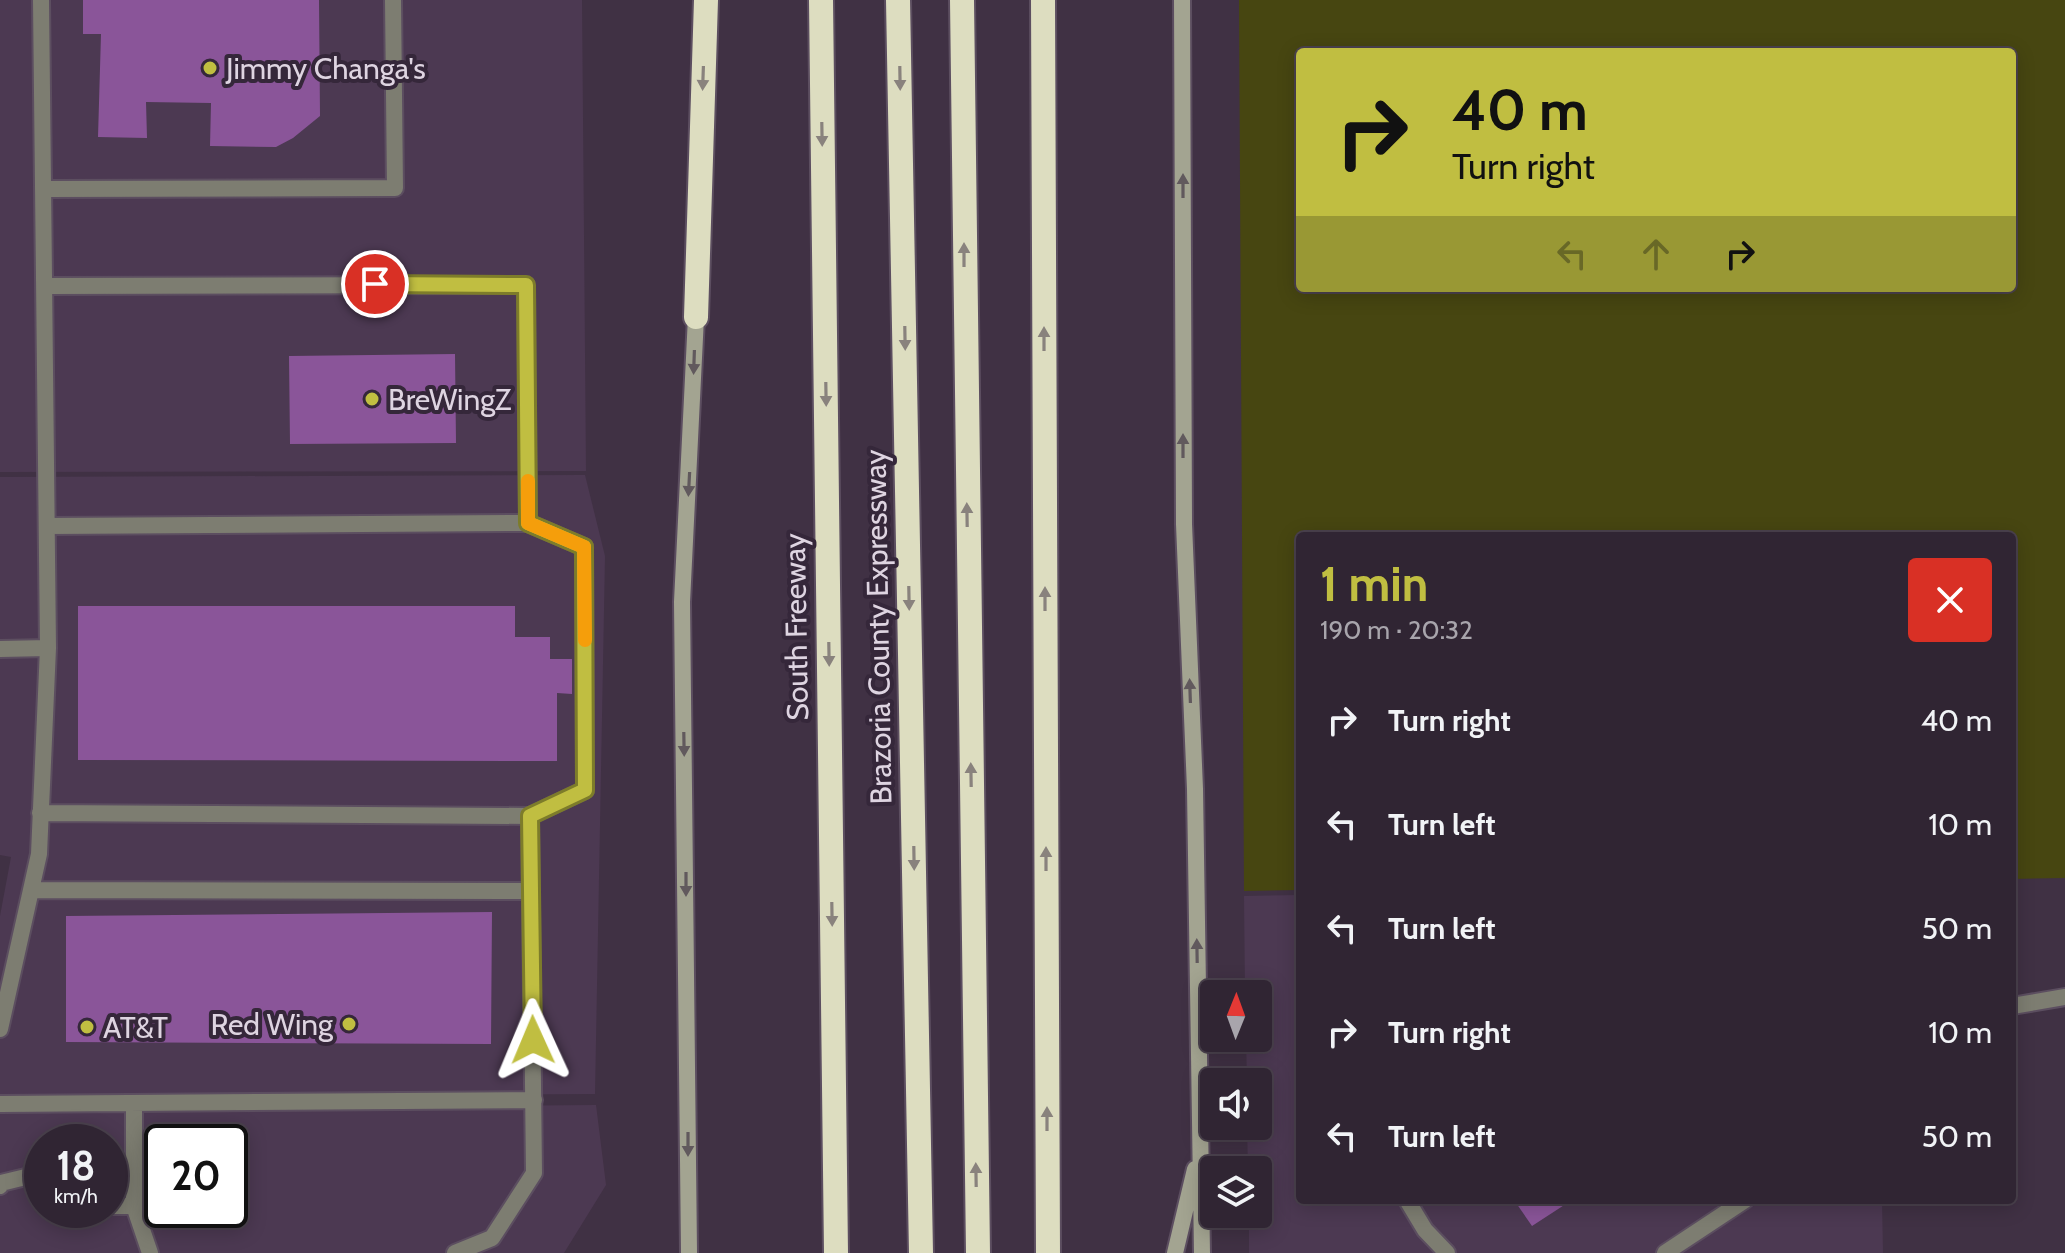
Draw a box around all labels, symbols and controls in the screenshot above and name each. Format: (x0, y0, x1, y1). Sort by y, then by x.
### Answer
place label: Jimmy Changa's (225, 50, 426, 87)
marker: Jimmy Changa's (201, 59, 219, 77)
one-way arrow (697, 66, 710, 91)
one-way arrow (894, 66, 906, 91)
text: 40 m (1452, 76, 1588, 144)
icon: right (1320, 80, 1424, 184)
one-way arrow (816, 122, 829, 147)
text: Turn right (1452, 144, 1595, 188)
one-way arrow (1177, 173, 1189, 198)
icon: left (1550, 232, 1594, 276)
icon: ahead (1634, 232, 1678, 276)
icon: right (1718, 232, 1762, 276)
one-way arrow (958, 242, 971, 267)
pin (341, 250, 409, 318)
icon: arrive (353, 262, 397, 306)
one-way arrow (898, 326, 911, 351)
one-way arrow (1038, 326, 1050, 351)
one-way arrow (688, 350, 701, 375)
place label: BreWingZ (388, 381, 512, 418)
one-way arrow (819, 382, 832, 407)
marker: BreWingZ (363, 390, 381, 408)
one-way arrow (1177, 433, 1189, 458)
street label: Brazoria County Expressway (856, 449, 900, 805)
one-way arrow (682, 472, 695, 497)
one-way arrow (961, 502, 974, 527)
street label: South Freeway (776, 533, 816, 721)
text: 1 min (1320, 555, 1428, 613)
button: close (1908, 558, 1992, 642)
one-way arrow (903, 586, 916, 611)
one-way arrow (1039, 586, 1051, 611)
text: 190 m · 20:32 (1320, 614, 1473, 646)
one-way arrow (823, 642, 835, 667)
one-way arrow (1184, 678, 1197, 703)
icon: right (1320, 698, 1364, 742)
text: Turn right (1388, 702, 1511, 739)
text: 40 m (1921, 702, 1992, 739)
one-way arrow (678, 732, 691, 757)
one-way arrow (965, 762, 977, 787)
icon: left (1320, 802, 1364, 846)
text: Turn left (1388, 806, 1496, 843)
text: 10 m (1928, 806, 1992, 843)
one-way arrow (908, 846, 920, 871)
one-way arrow (1040, 846, 1052, 871)
one-way arrow (680, 872, 692, 897)
one-way arrow (826, 902, 838, 927)
icon: left (1320, 906, 1364, 950)
text: Turn left (1388, 910, 1496, 947)
text: 50 m (1922, 910, 1992, 947)
one-way arrow (1191, 938, 1203, 963)
north arrow (1200, 980, 1272, 1052)
map controls (1200, 980, 1272, 1228)
position arrow (491, 998, 575, 1082)
place label: Red Wing (210, 1006, 334, 1043)
place label: AT&T (103, 1009, 168, 1046)
icon: right (1320, 1010, 1364, 1054)
text: Turn right (1388, 1014, 1511, 1051)
text: 10 m (1928, 1014, 1992, 1051)
marker: Red Wing (340, 1015, 358, 1033)
marker: AT&T (78, 1018, 96, 1036)
button: sound (1200, 1068, 1272, 1140)
one-way arrow (1041, 1106, 1053, 1131)
icon: left (1320, 1114, 1364, 1158)
text: Turn left (1388, 1118, 1496, 1155)
text: 50 m (1922, 1118, 1992, 1155)
speed limit sign: 20 (144, 1124, 248, 1228)
one-way arrow (682, 1132, 694, 1157)
text: 18 (57, 1141, 95, 1190)
button: layers (1200, 1156, 1272, 1228)
one-way arrow (970, 1162, 983, 1187)
text: km/h (54, 1184, 98, 1208)

